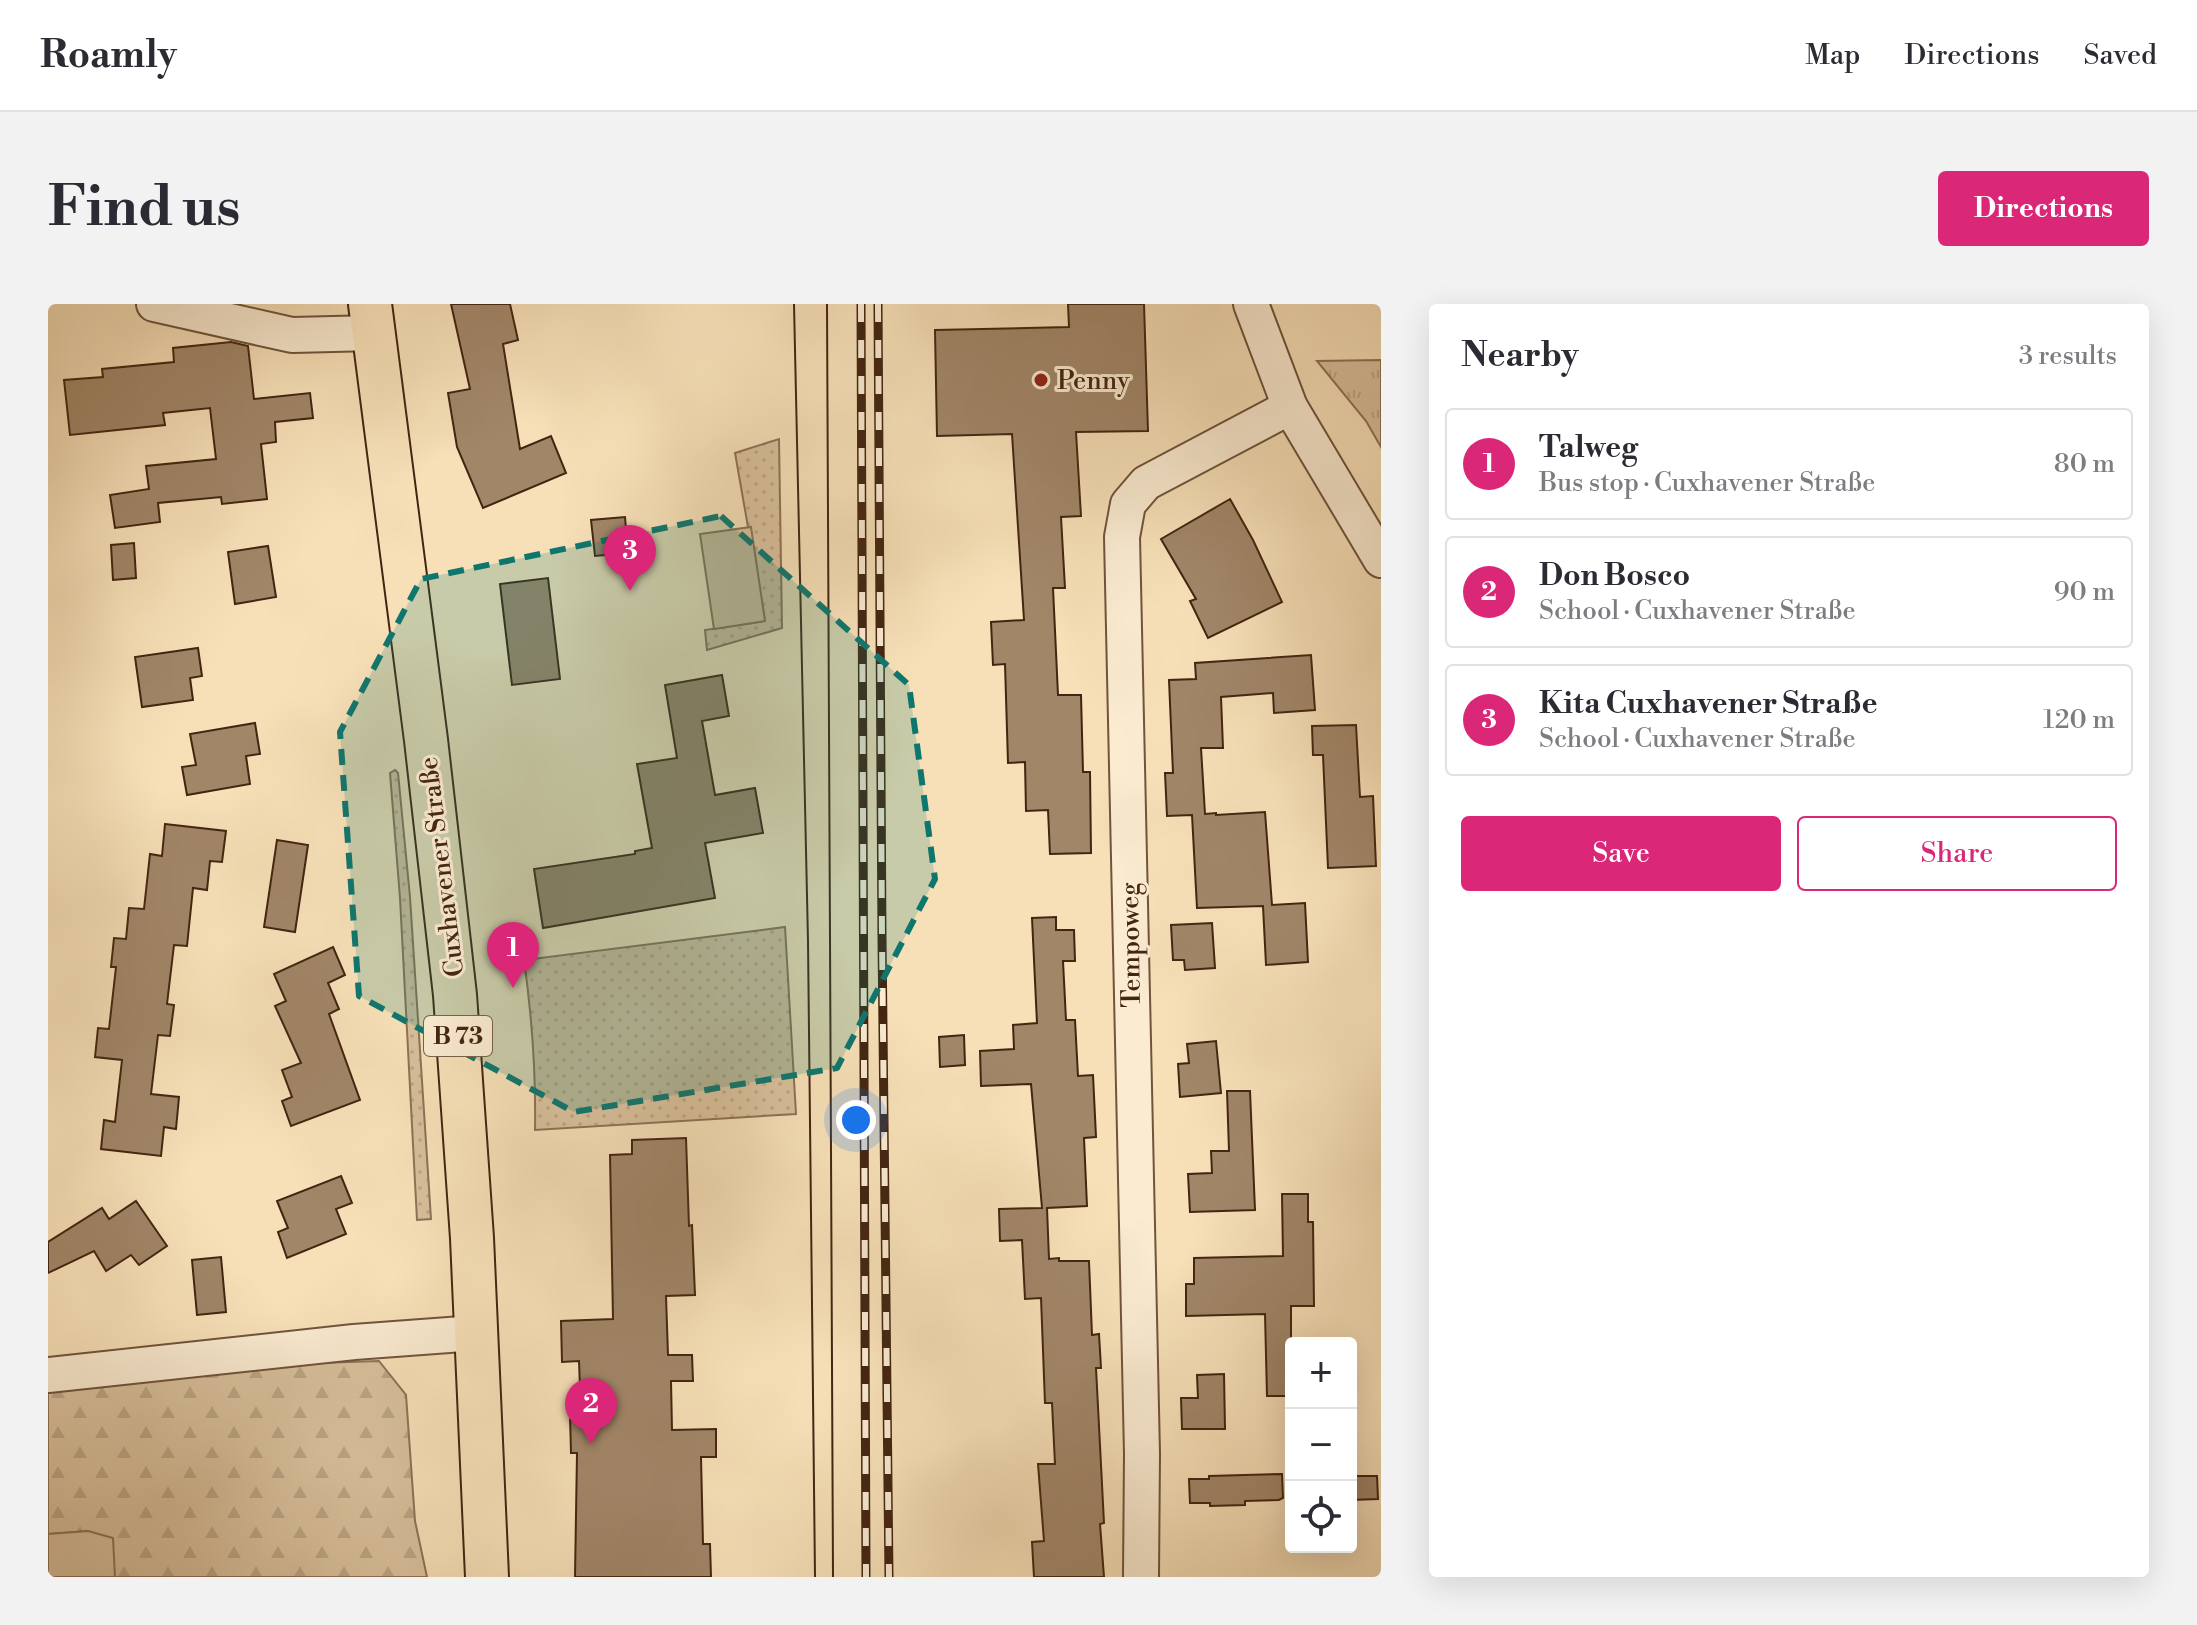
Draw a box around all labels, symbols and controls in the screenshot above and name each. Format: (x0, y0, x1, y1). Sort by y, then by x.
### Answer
text: Roamly (40, 32, 177, 79)
text: Map (1805, 38, 1860, 73)
text: Directions (1904, 38, 2039, 73)
text: Saved (2083, 38, 2157, 73)
button: Directions (1938, 171, 2149, 246)
text: Find us (48, 173, 241, 243)
text: Nearby (1461, 335, 1579, 377)
text: 3 results (2019, 340, 2117, 372)
place label: Penny (1057, 365, 1130, 397)
marker: Penny (1032, 371, 1050, 389)
text: Talweg (1539, 429, 1638, 467)
text: 1 (1483, 448, 1495, 480)
text: 80 m (2054, 448, 2115, 480)
text: Bus stop · Cuxhavener Straße (1539, 467, 1875, 499)
pin: 3 (604, 525, 656, 591)
text: Don Bosco (1539, 557, 1690, 595)
text: 2 (1481, 576, 1497, 608)
text: 90 m (2054, 576, 2115, 608)
text: School · Cuxhavener Straße (1539, 595, 1856, 627)
text: Kita Cuxhavener Straße (1539, 685, 1878, 723)
text: 3 (1481, 704, 1497, 736)
text: 120 m (2043, 704, 2115, 736)
text: School · Cuxhavener Straße (1539, 723, 1856, 755)
street label: Cuxhavener Straße (413, 755, 471, 979)
button: Save (1461, 816, 1781, 891)
button: Share (1797, 816, 2117, 891)
street label: Tempoweg (1114, 882, 1148, 1008)
pin: 1 (487, 922, 539, 988)
road number: B 73 (424, 1016, 492, 1056)
your location (836, 1100, 876, 1140)
map controls (1285, 1337, 1357, 1553)
button: + (1285, 1337, 1357, 1409)
pin: 2 (565, 1378, 617, 1444)
button: − (1285, 1409, 1357, 1481)
button: locate (1285, 1481, 1357, 1553)

